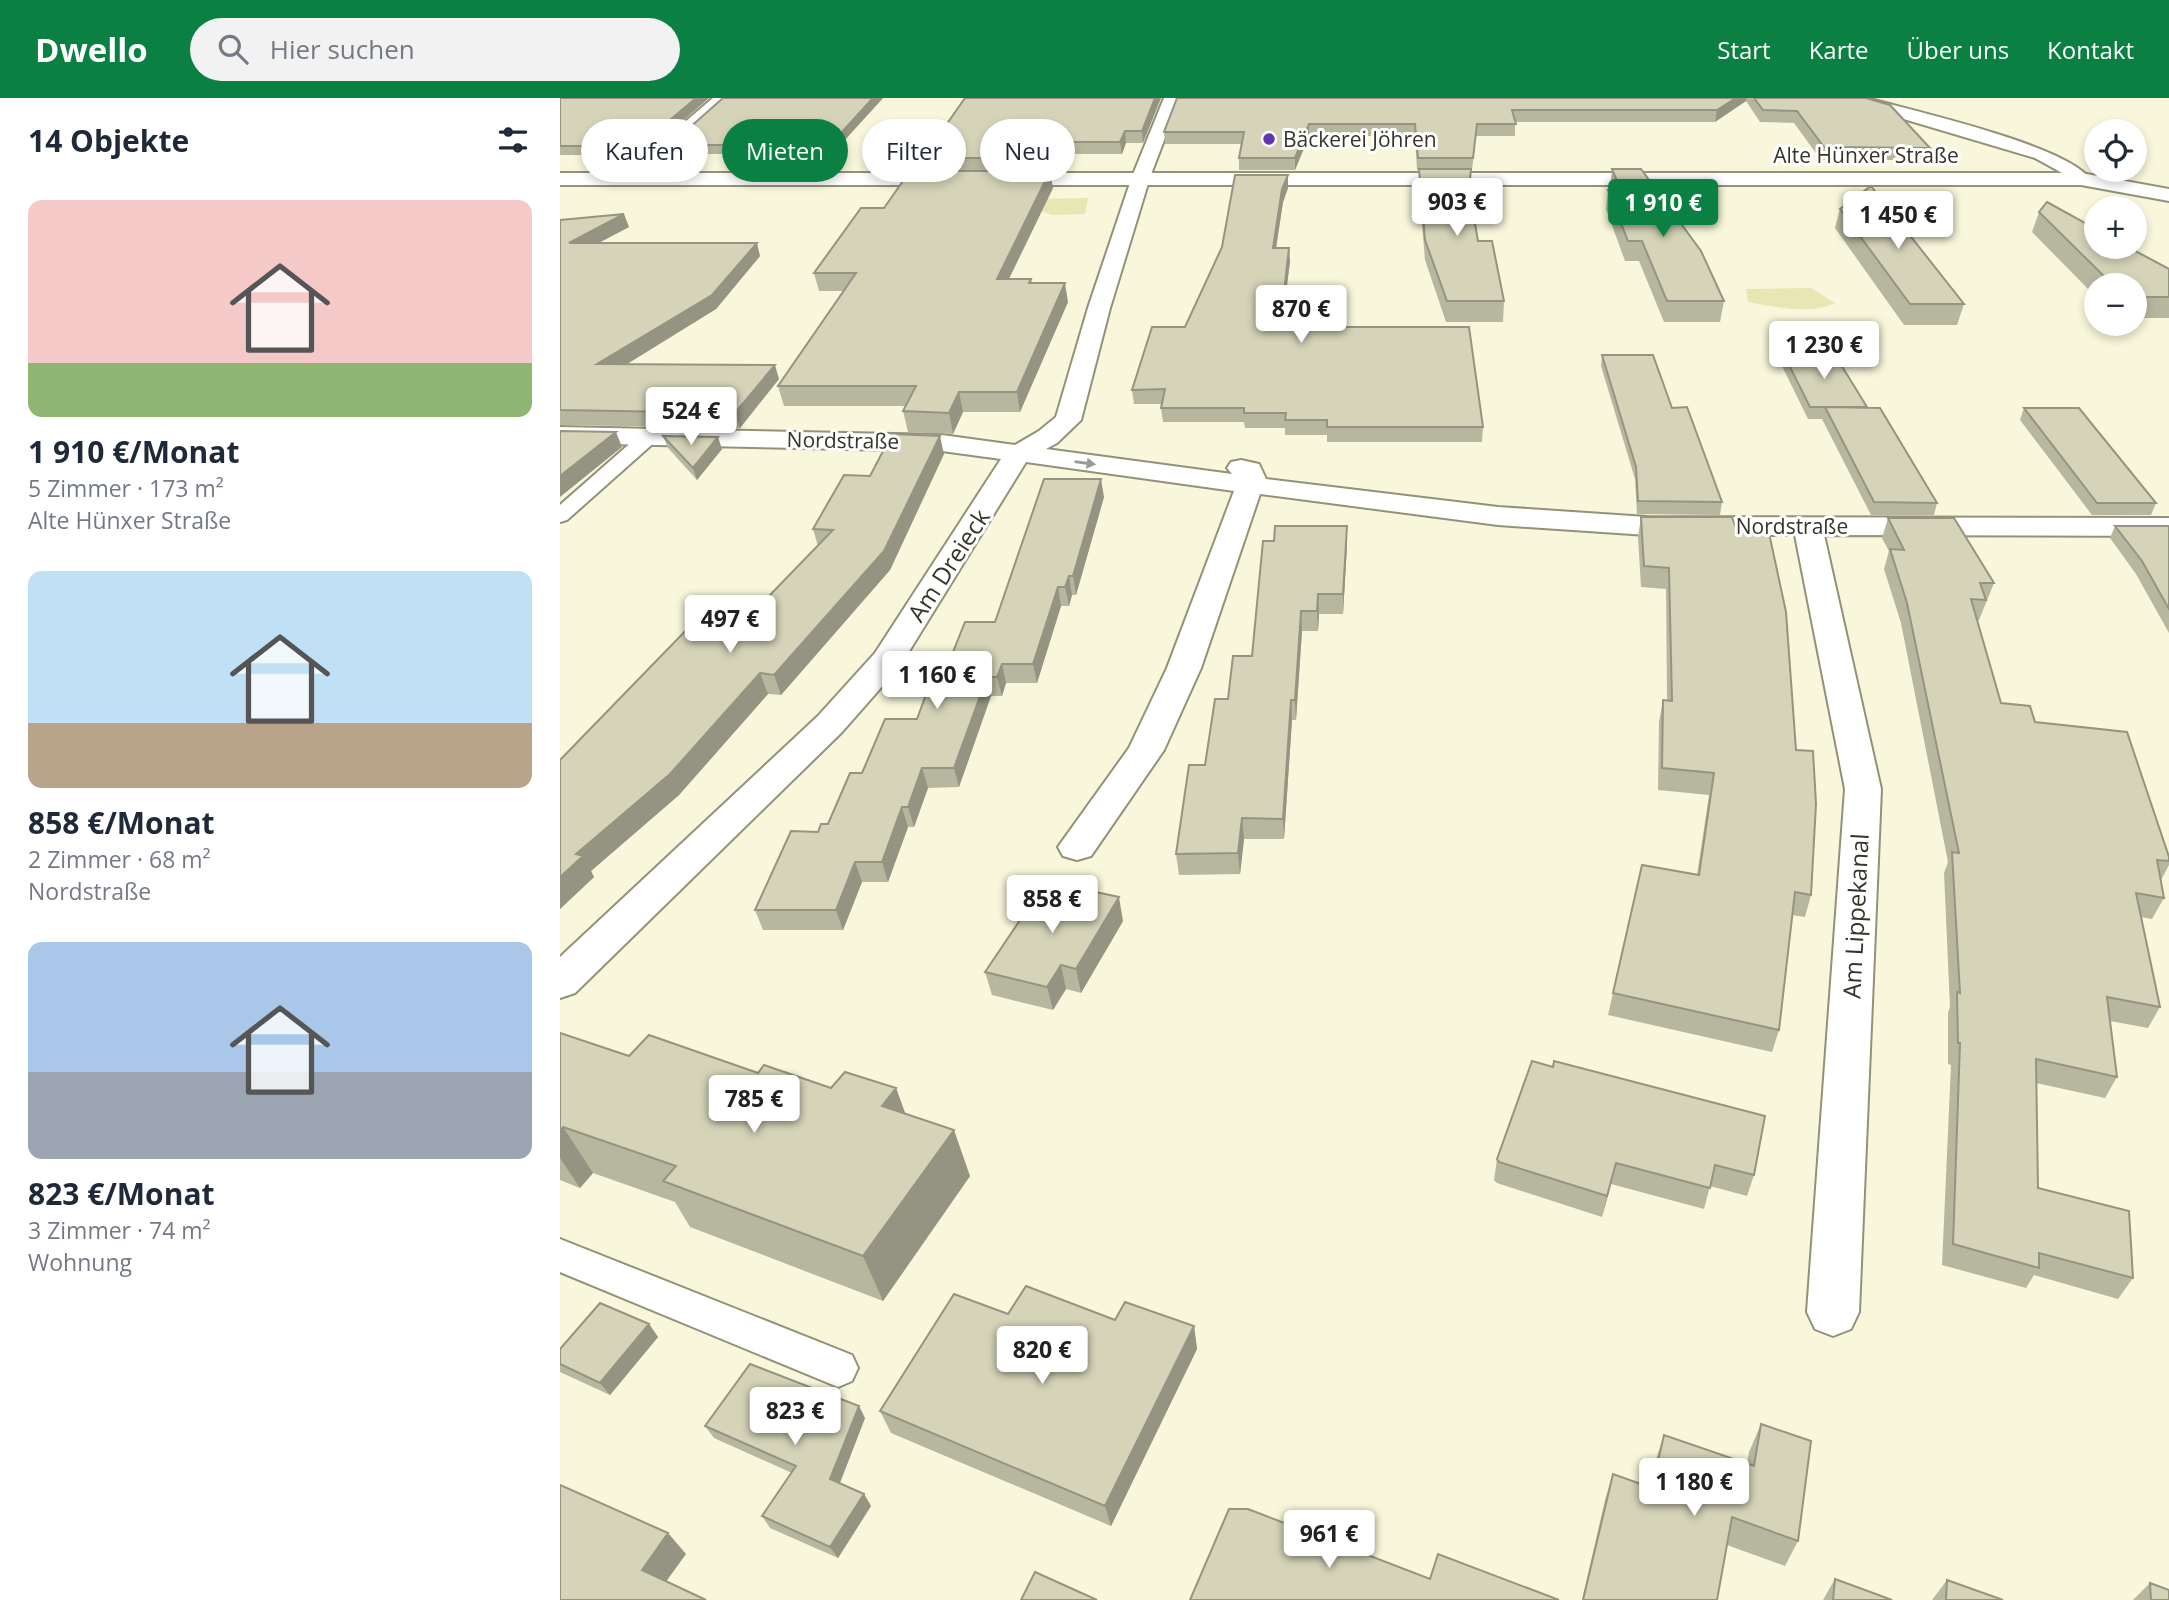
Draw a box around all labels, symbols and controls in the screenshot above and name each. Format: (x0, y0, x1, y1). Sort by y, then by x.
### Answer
search box (190, 18, 680, 81)
text: Dwello (35, 27, 148, 72)
icon: search (214, 30, 252, 68)
text: Hier suchen (270, 31, 415, 67)
text: Start (1717, 33, 1771, 66)
text: Karte (1809, 33, 1869, 66)
text: Über uns (1907, 33, 2009, 66)
text: Kontakt (2047, 33, 2134, 66)
chip: Kaufen (581, 119, 708, 182)
chip: Mieten (722, 119, 848, 182)
chip: Filter (862, 119, 966, 182)
chip: Neu (980, 119, 1075, 182)
map controls (2084, 119, 2147, 336)
button: locate (2084, 119, 2147, 182)
text: 14 Objekte (28, 120, 189, 161)
icon: filters (494, 121, 532, 159)
place label: Bäckerei Jöhren (1283, 125, 1437, 153)
marker: Bäckerei Jöhren (1261, 131, 1277, 147)
street label: Alte Hünxer Straße (1773, 141, 1959, 169)
pin: 903 € (1408, 178, 1506, 238)
pin: 1 910 € (1598, 180, 1728, 239)
text: 903 € (1428, 185, 1486, 217)
text: 1 910 € (1624, 186, 1702, 218)
pin: 1 450 € (1833, 192, 1963, 251)
button: + (2084, 196, 2147, 259)
text: 1 450 € (1859, 198, 1937, 230)
icon: home (217, 245, 343, 371)
button: − (2084, 273, 2147, 336)
pin: 870 € (1252, 286, 1350, 345)
text: 870 € (1272, 292, 1330, 324)
pin: 1 230 € (1759, 322, 1889, 381)
text: 1 230 € (1785, 328, 1863, 360)
pin: 524 € (642, 388, 740, 447)
text: 524 € (662, 394, 720, 426)
street label: Nordstraße (787, 425, 899, 455)
text: 1 910 €/Monat (28, 431, 239, 472)
one-way arrow (1075, 458, 1097, 469)
text: 5 Zimmer · 173 m² (28, 472, 224, 504)
street label: Am Dreieck (899, 502, 997, 628)
text: Alte Hünxer Straße (28, 504, 231, 536)
street label: Nordstraße (1736, 512, 1848, 540)
pin: 497 € (681, 596, 779, 655)
text: 497 € (701, 602, 759, 634)
icon: home (217, 616, 343, 742)
pin: 1 160 € (872, 652, 1002, 711)
text: 1 160 € (898, 658, 976, 690)
text: 858 €/Monat (28, 802, 215, 843)
street label: Am Lippekanal (1834, 833, 1876, 999)
text: 2 Zimmer · 68 m² (28, 843, 211, 875)
text: Nordstraße (28, 875, 151, 907)
pin: 858 € (1003, 876, 1101, 935)
text: 858 € (1023, 882, 1081, 914)
icon: home (217, 987, 343, 1113)
pin: 785 € (705, 1076, 803, 1135)
text: 785 € (725, 1082, 783, 1114)
text: 823 €/Monat (28, 1173, 215, 1214)
text: 3 Zimmer · 74 m² (28, 1214, 211, 1246)
text: Wohnung (28, 1246, 132, 1278)
pin: 820 € (993, 1326, 1091, 1386)
text: 820 € (1013, 1333, 1071, 1365)
pin: 823 € (746, 1388, 844, 1447)
text: 823 € (766, 1394, 824, 1426)
pin: 1 180 € (1629, 1458, 1759, 1518)
text: 1 180 € (1655, 1465, 1733, 1497)
pin: 961 € (1280, 1510, 1378, 1570)
text: 961 € (1300, 1517, 1358, 1549)

